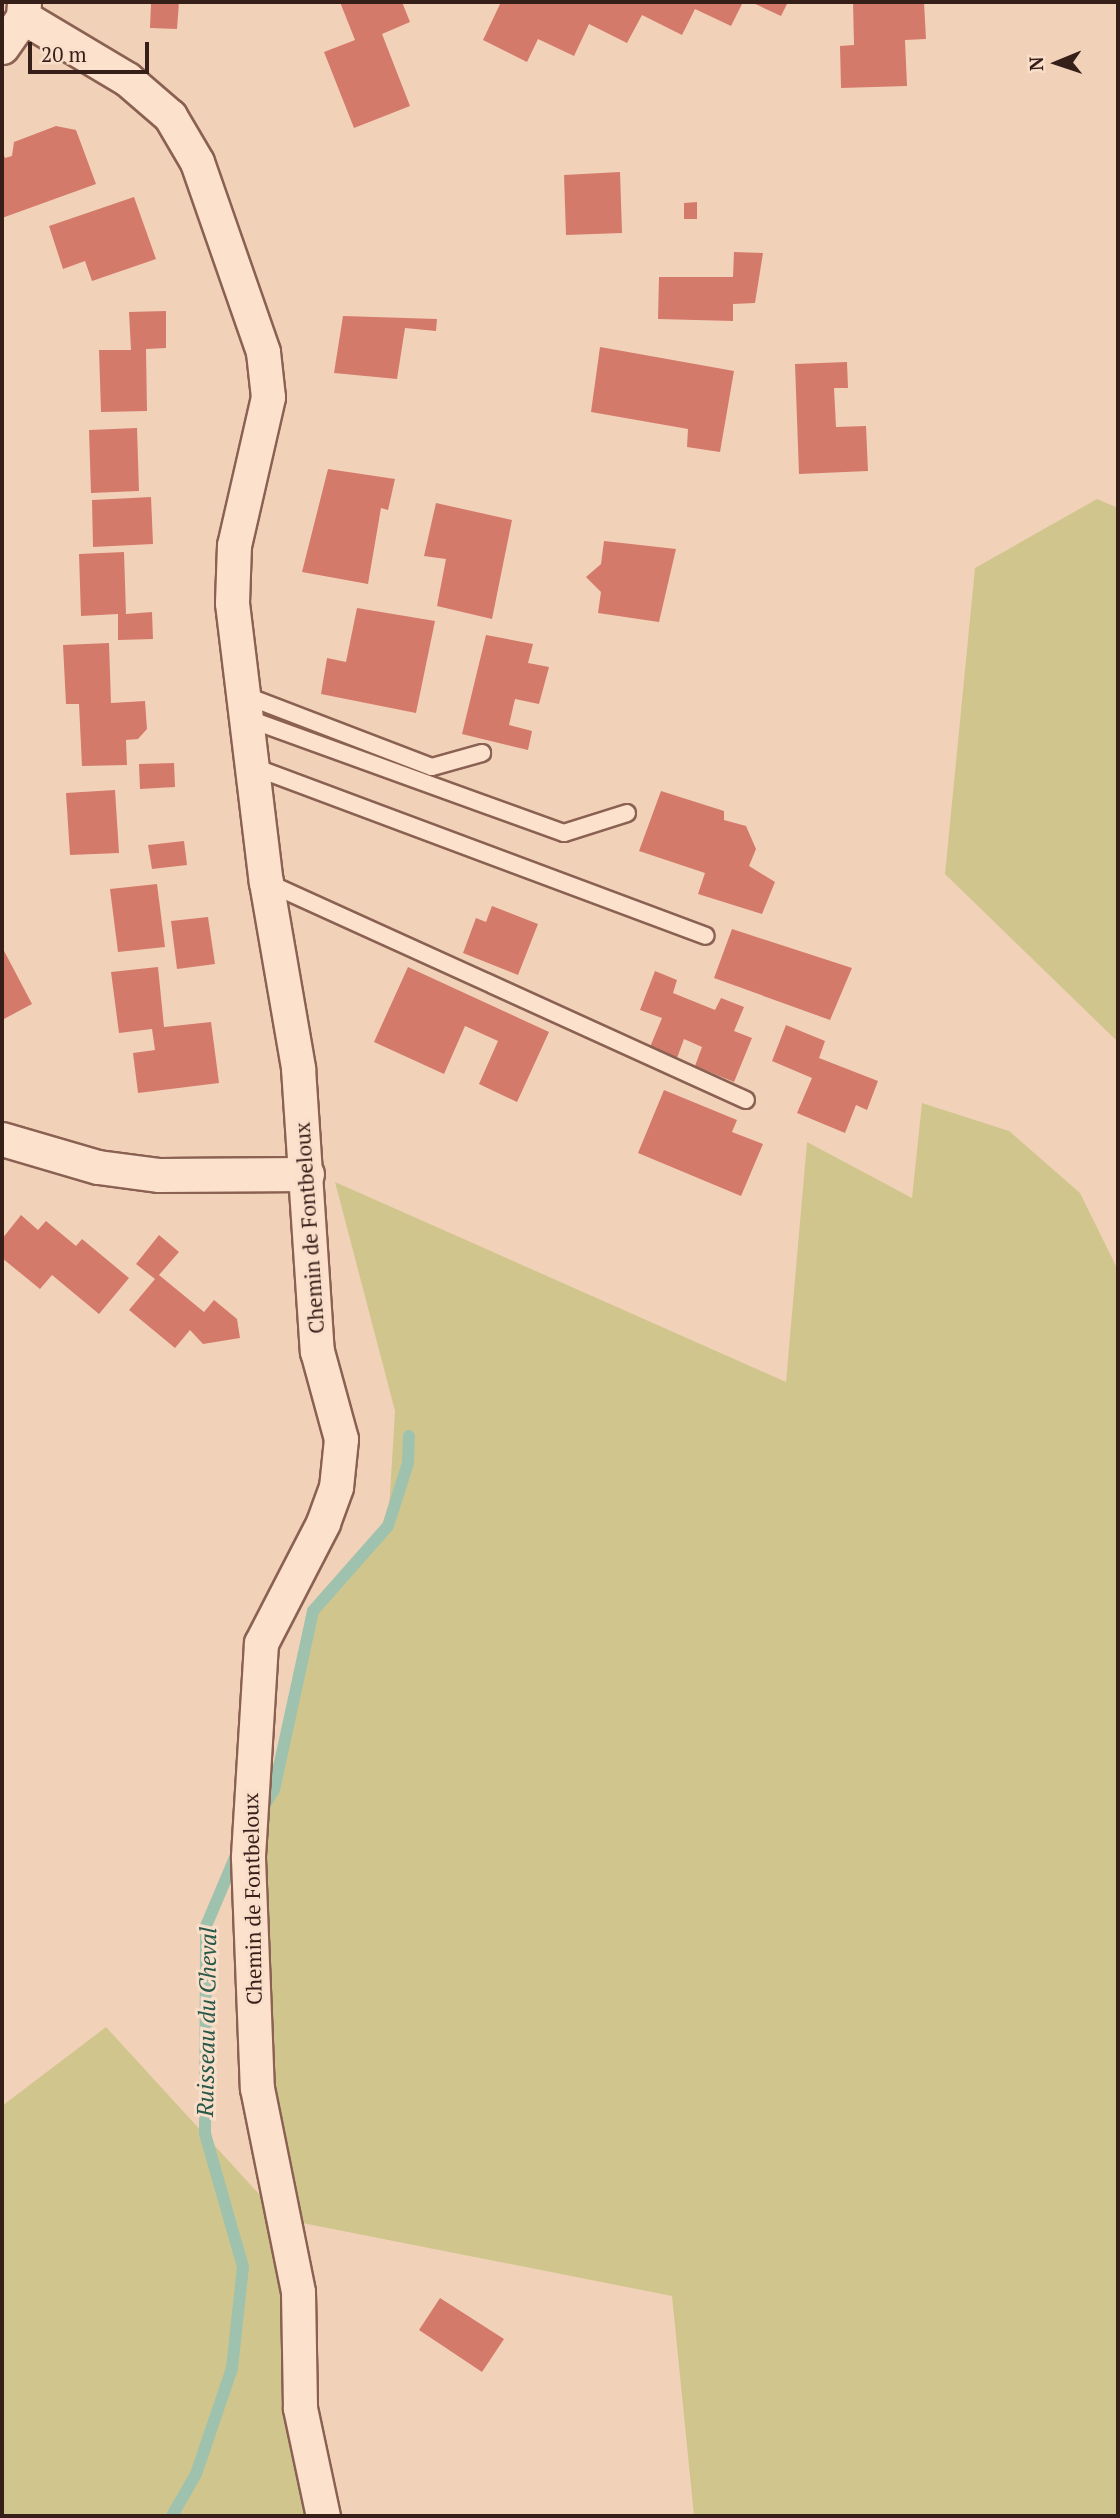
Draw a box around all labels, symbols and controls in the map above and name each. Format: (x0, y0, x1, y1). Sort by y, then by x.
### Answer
scale bar (32, 28, 152, 72)
north arrow (1022, 28, 1092, 98)
text: 20 m (41, 40, 87, 68)
text: N (1023, 56, 1048, 71)
street label: Chemin de Fontbeloux (289, 1121, 329, 1335)
street label: Chemin de Fontbeloux (238, 1793, 266, 2005)
water label: Ruisseau du Cheval (192, 1927, 222, 2117)

